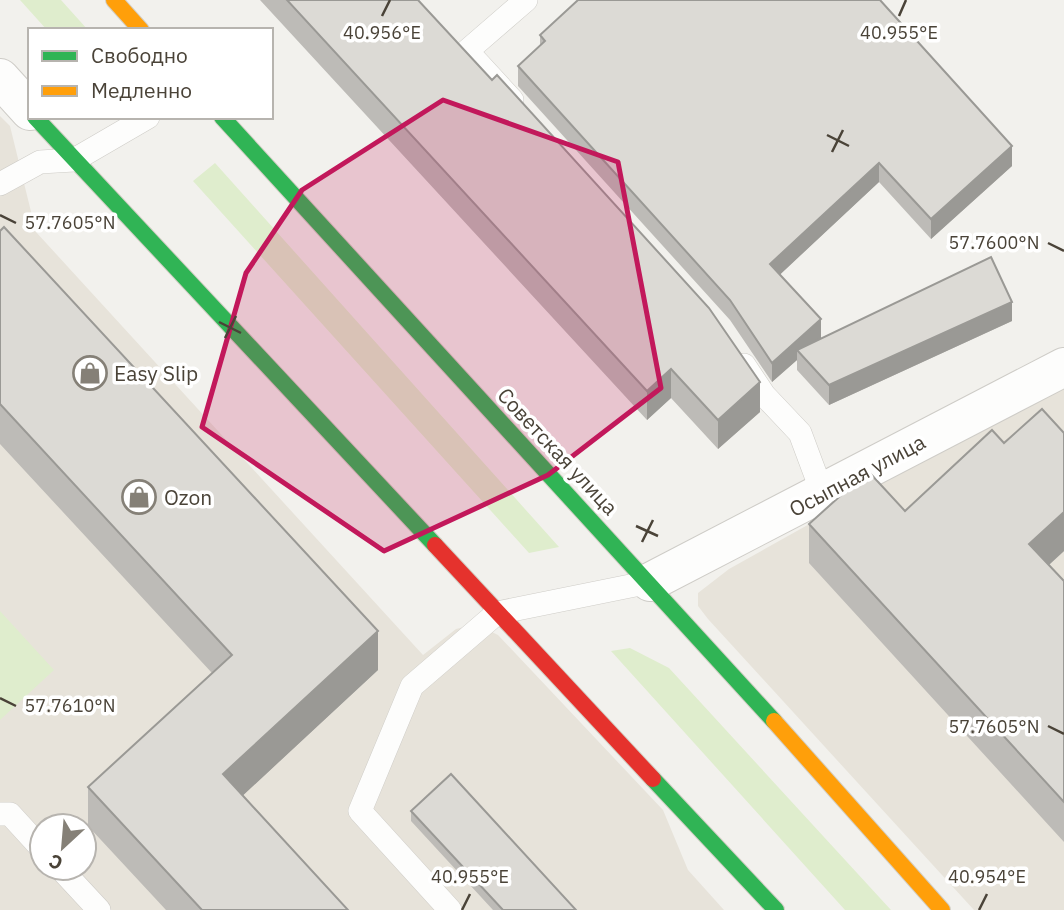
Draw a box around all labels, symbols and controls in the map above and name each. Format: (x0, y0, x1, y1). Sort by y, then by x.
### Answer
text: 40.956°E (343, 21, 421, 44)
text: 40.955°E (860, 21, 938, 44)
legend (28, 28, 273, 119)
text: Свободно (91, 41, 188, 69)
text: Медленно (91, 76, 192, 104)
text: 57.7605°N (25, 211, 115, 234)
text: 57.7600°N (949, 231, 1039, 254)
shop icon: Easy Slip (71, 354, 109, 392)
place label: Easy Slip (114, 359, 198, 387)
street label: Советская улица (492, 381, 624, 521)
street label: Осыпная улица (784, 427, 930, 523)
shop icon: Ozon (120, 478, 158, 516)
place label: Ozon (164, 483, 212, 511)
text: 57.7610°N (25, 694, 115, 717)
text: 57.7605°N (949, 715, 1039, 738)
north arrow (28, 812, 98, 882)
text: С (45, 849, 66, 876)
text: 40.955°E (431, 865, 509, 888)
text: 40.954°E (948, 865, 1026, 888)

